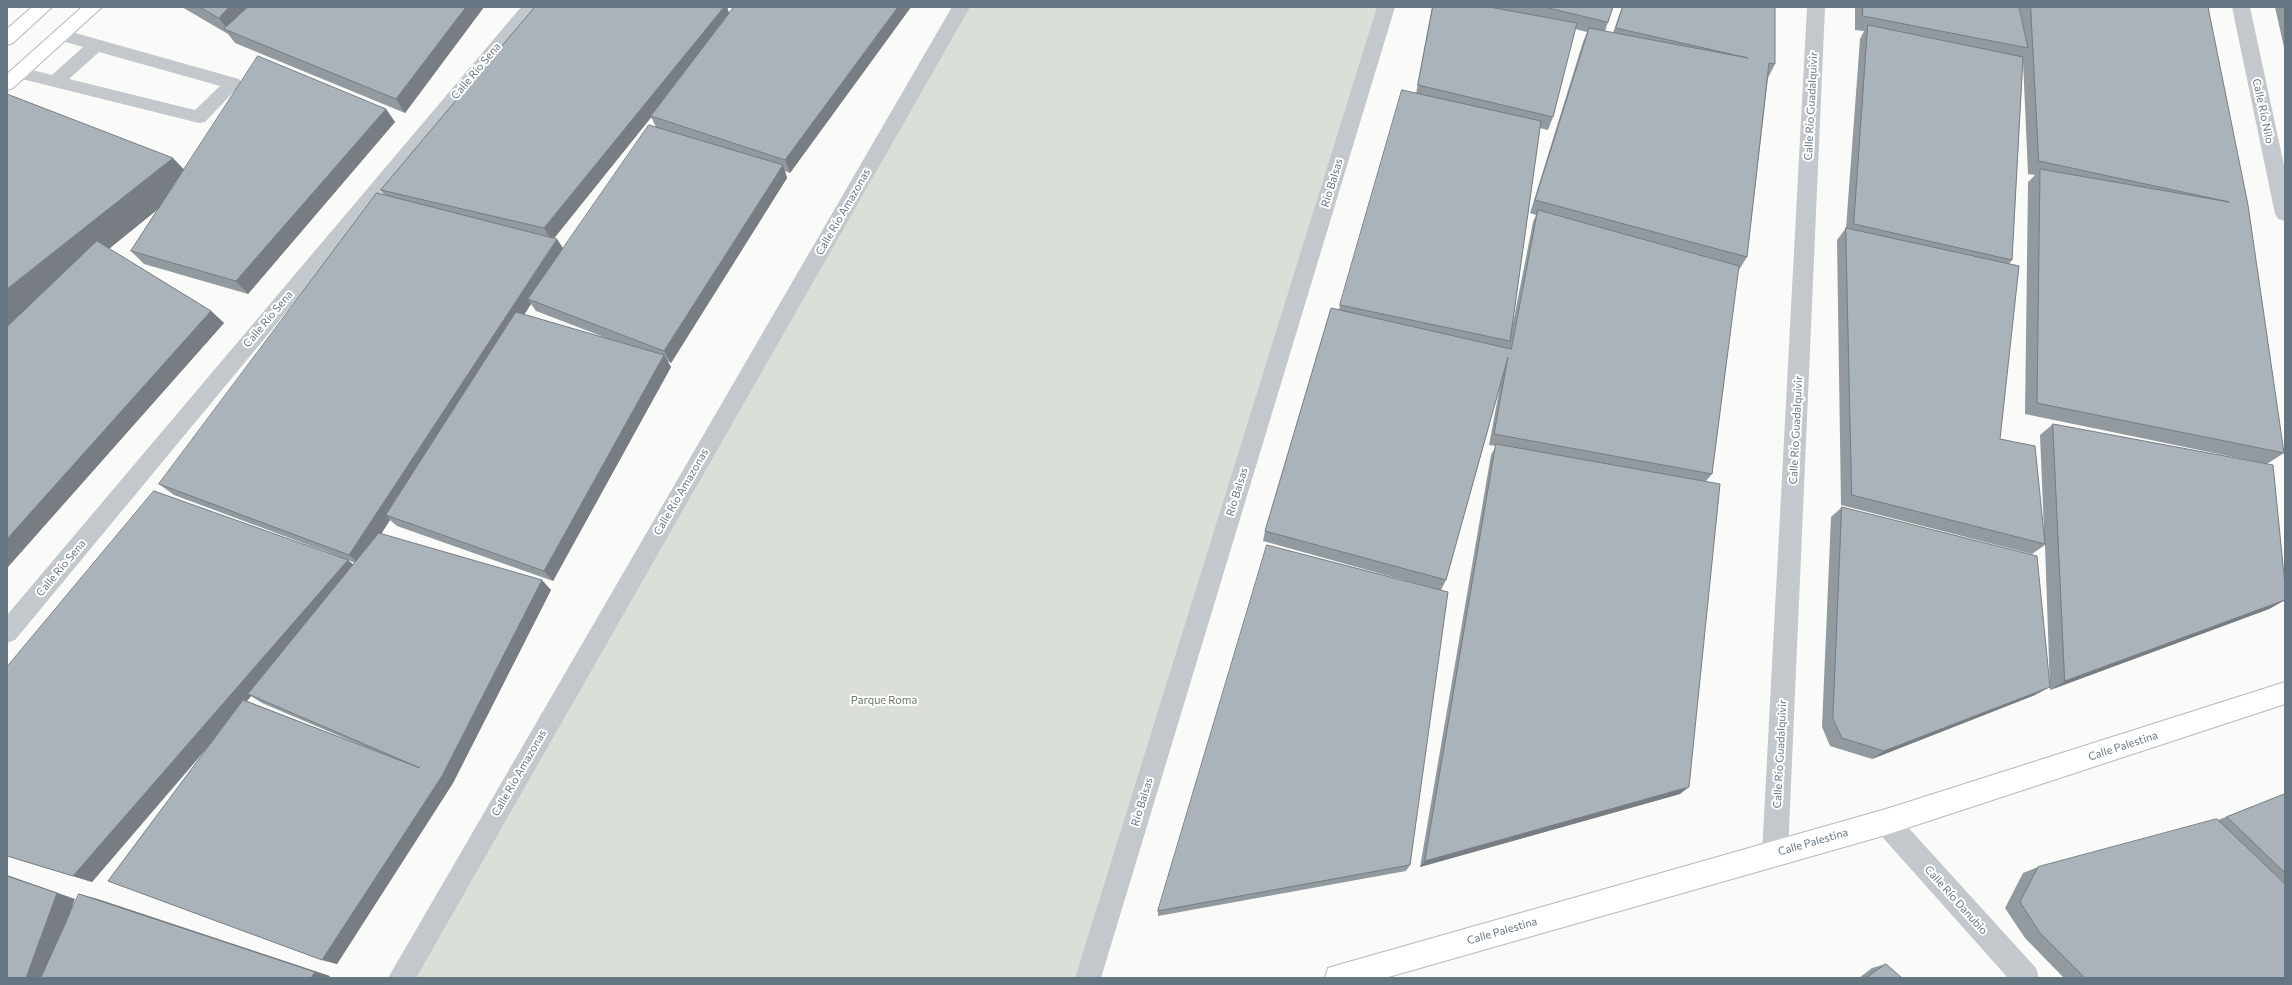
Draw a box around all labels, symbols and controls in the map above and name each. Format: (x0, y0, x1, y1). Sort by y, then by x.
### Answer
street label: Calle Río Sena (448, 40, 504, 102)
street label: Calle Río Guadalquivir (1802, 51, 1820, 161)
street label: Calle Río Nilo (2250, 77, 2276, 145)
street label: Río Balsas (1318, 157, 1346, 209)
street label: Calle Río Amazonas (813, 166, 873, 258)
street label: Calle Río Sena (240, 288, 296, 350)
street label: Calle Río Guadalquivir (1787, 375, 1805, 485)
street label: Calle Río Amazonas (651, 446, 711, 538)
street label: Río Balsas (1223, 466, 1251, 518)
street label: Calle Río Sena (33, 537, 89, 599)
park label: Parque Roma (851, 693, 917, 707)
street label: Calle Río Guadalquivir (1771, 699, 1789, 809)
street label: Calle Río Amazonas (489, 727, 549, 819)
street label: Calle Palestina (2087, 729, 2159, 763)
street label: Río Balsas (1128, 776, 1156, 828)
street label: Calle Palestina (1776, 826, 1850, 858)
street label: Calle Río Danubio (1922, 863, 1990, 937)
street label: Calle Palestina (1465, 915, 1539, 947)

